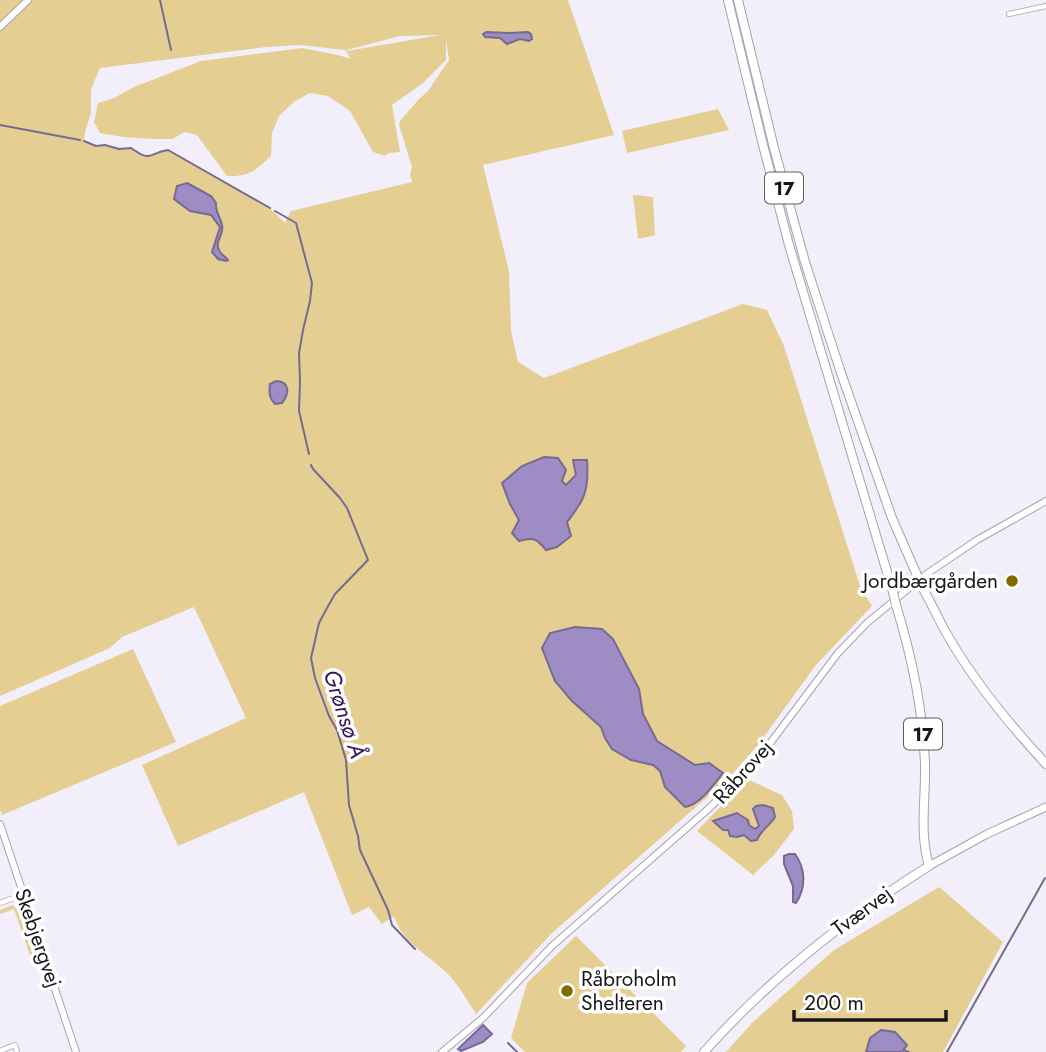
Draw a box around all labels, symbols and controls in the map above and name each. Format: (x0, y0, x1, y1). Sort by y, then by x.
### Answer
road number: 17 (765, 172, 803, 204)
place label: Jordbærgården (860, 566, 998, 596)
marker: Jordbærgården (1004, 573, 1020, 589)
water label: Grønsø Å (315, 665, 375, 763)
road number: 17 (904, 719, 942, 750)
street label: Råbrovej (706, 733, 780, 811)
street label: Tværvej (825, 879, 899, 943)
street label: Skebjergvej (7, 884, 69, 992)
place label: Råbroholm Shelteren (581, 964, 677, 1018)
scale bar (794, 978, 946, 1022)
marker: Råbroholm Shelteren (559, 983, 575, 999)
text: 200 m (804, 988, 864, 1018)

